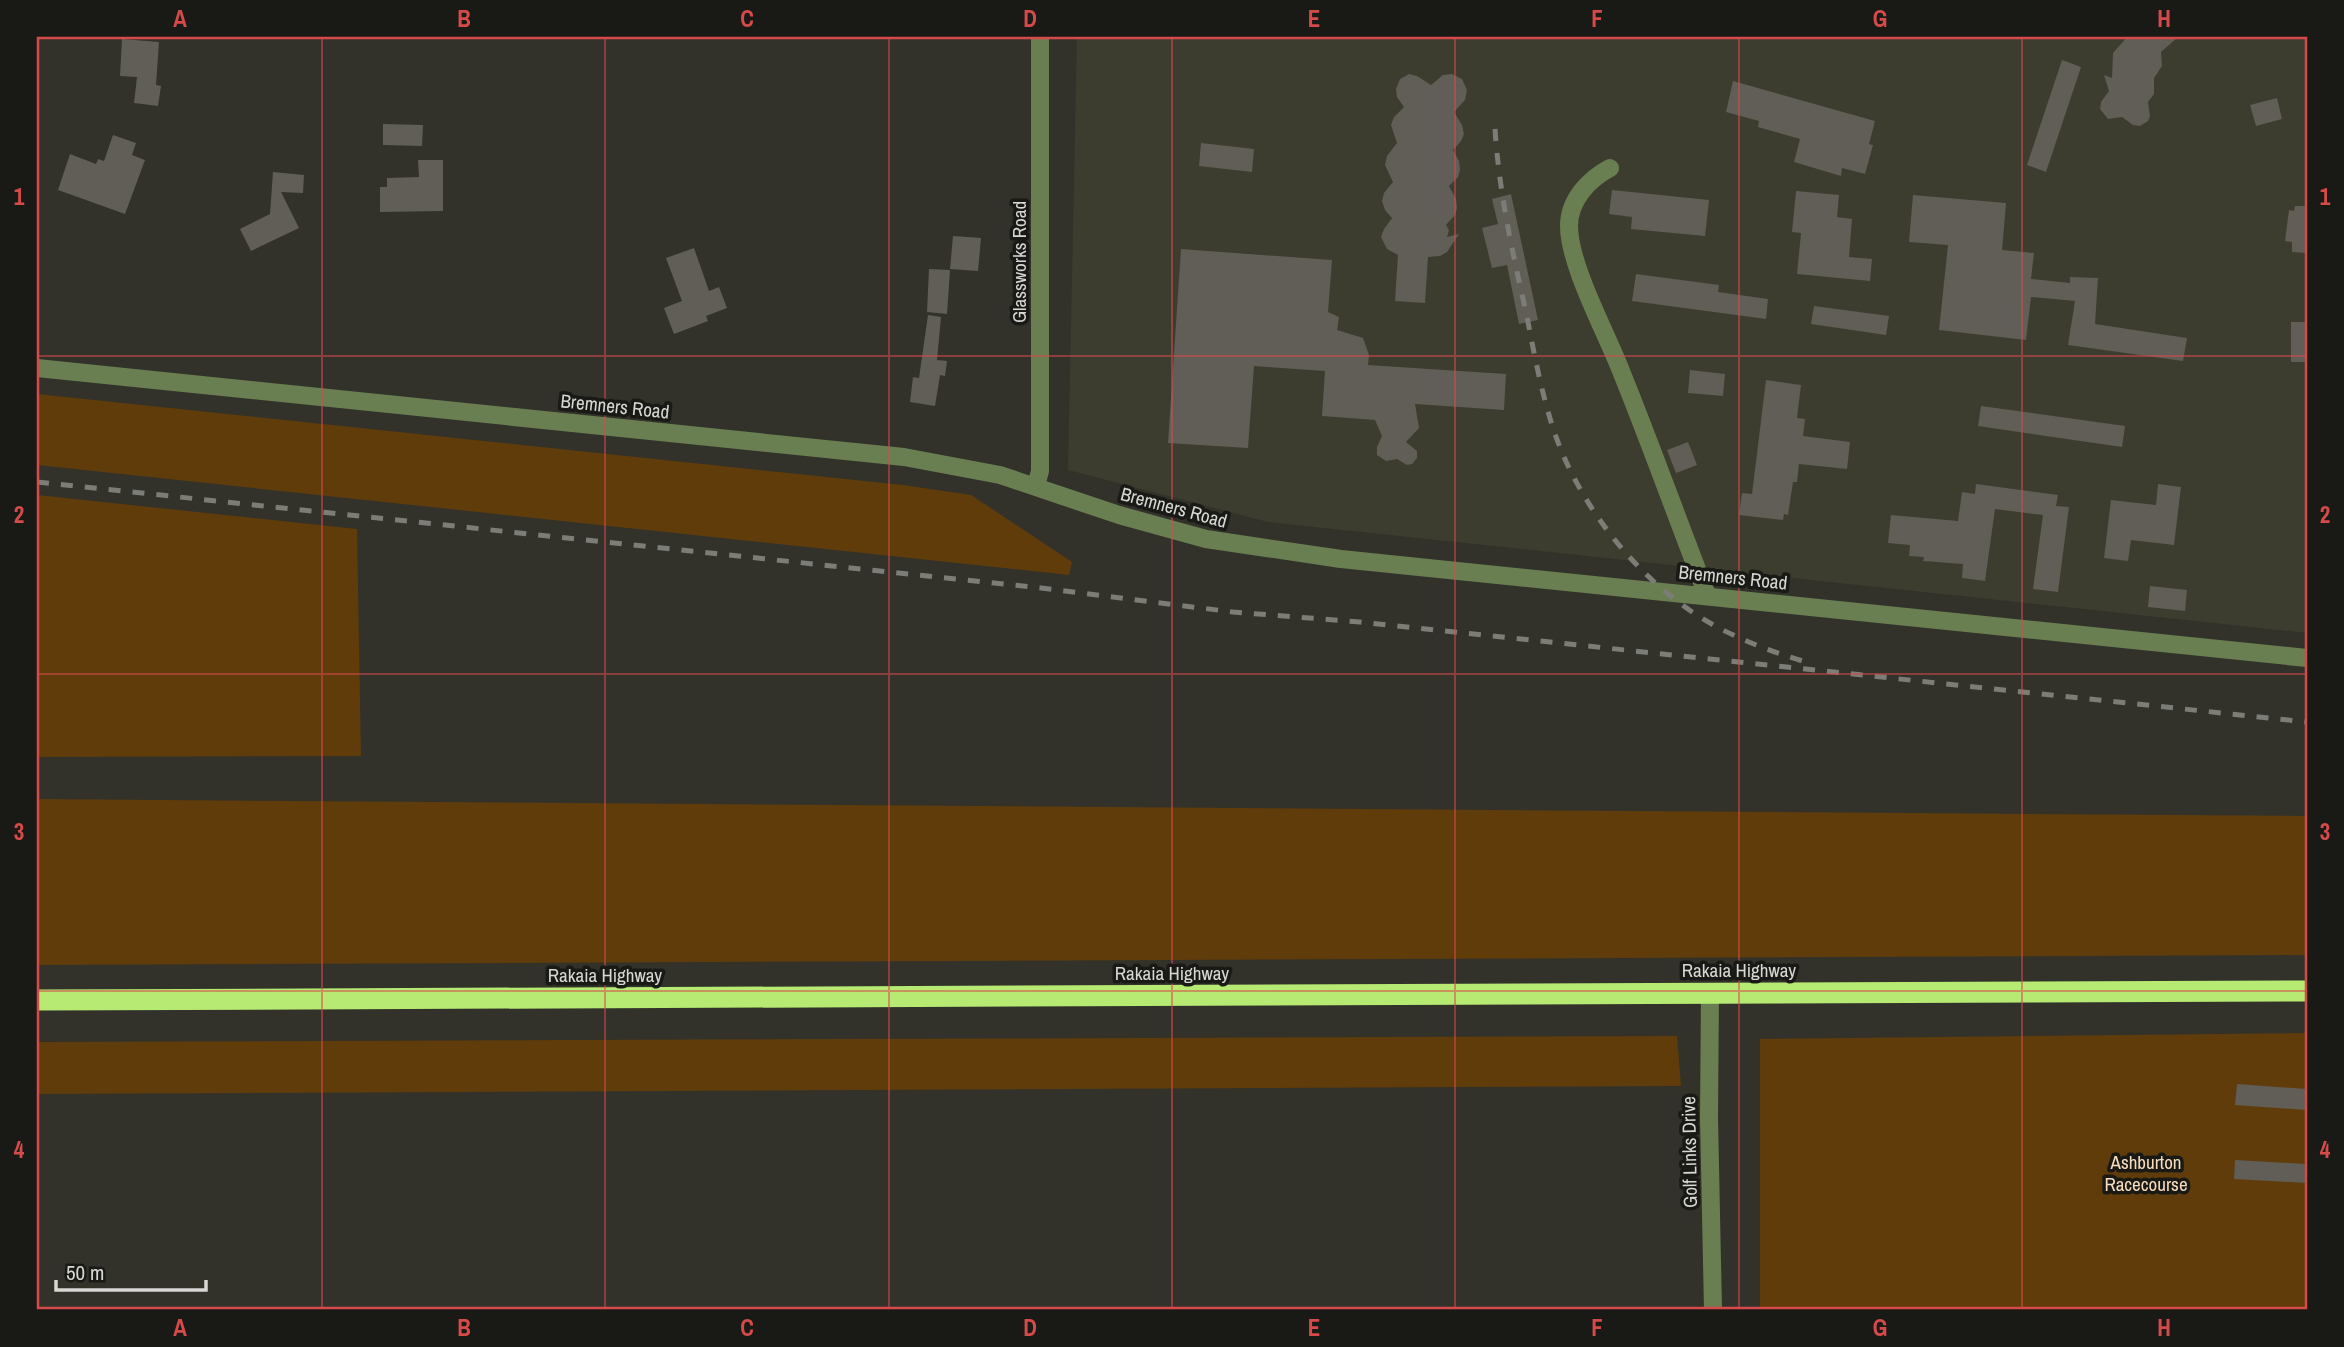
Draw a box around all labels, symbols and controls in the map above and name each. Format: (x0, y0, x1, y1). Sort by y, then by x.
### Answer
text: A (173, 3, 187, 34)
text: B (457, 3, 471, 34)
text: C (740, 3, 754, 34)
text: D (1023, 3, 1037, 34)
text: E (1308, 3, 1320, 34)
text: F (1591, 3, 1603, 34)
text: G (1873, 3, 1887, 34)
text: H (2157, 3, 2171, 34)
text: 1 (14, 181, 25, 212)
text: 1 (2320, 181, 2331, 212)
street label: Glassworks Road (1006, 201, 1032, 323)
street label: Bremners Road (559, 387, 671, 425)
street label: Bremners Road (1118, 480, 1230, 534)
text: 2 (14, 499, 24, 530)
text: 2 (2320, 499, 2330, 530)
street label: Bremners Road (1677, 558, 1789, 596)
text: 3 (14, 816, 24, 847)
text: 3 (2320, 816, 2330, 847)
street label: Rakaia Highway (1682, 957, 1796, 983)
street label: Rakaia Highway (1115, 960, 1229, 986)
street label: Rakaia Highway (548, 962, 662, 988)
street label: Golf Links Drive (1675, 1096, 1703, 1208)
text: 4 (14, 1134, 25, 1165)
text: 4 (2320, 1134, 2331, 1165)
park label: Ashburton Racecourse (2104, 1149, 2188, 1197)
scale bar (56, 1249, 206, 1293)
text: 50 m (66, 1258, 104, 1287)
text: A (173, 1312, 187, 1343)
text: B (457, 1312, 471, 1343)
text: C (740, 1312, 754, 1343)
text: D (1023, 1312, 1037, 1343)
text: E (1308, 1312, 1320, 1343)
text: F (1591, 1312, 1603, 1343)
text: G (1873, 1312, 1887, 1343)
text: H (2157, 1312, 2171, 1343)

